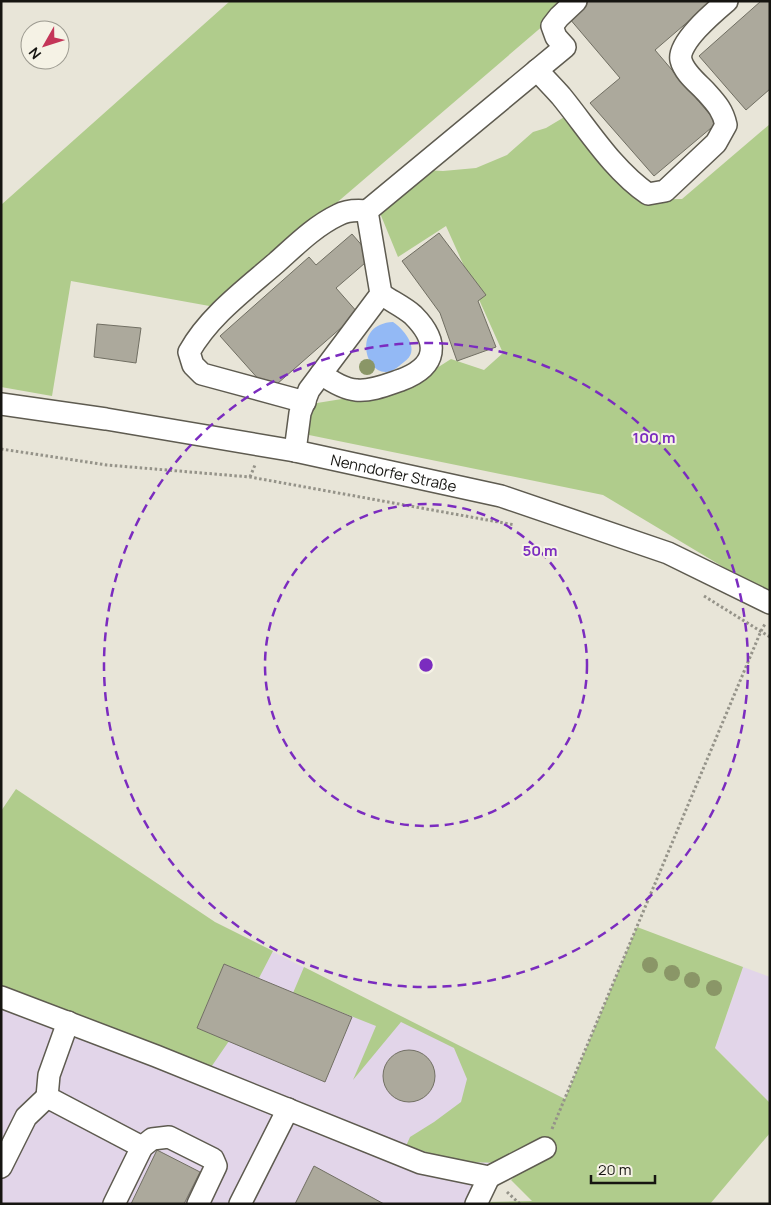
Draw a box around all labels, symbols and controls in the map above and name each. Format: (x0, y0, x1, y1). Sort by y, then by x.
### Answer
north arrow (20, 20, 70, 70)
text: N (24, 44, 45, 63)
text: 100 m (633, 427, 675, 448)
street label: Nenndorfer Straße (329, 449, 459, 497)
text: 50 m (522, 540, 558, 561)
centre of rings (417, 656, 435, 674)
scale bar (591, 1152, 655, 1184)
text: 20 m (598, 1159, 631, 1180)

